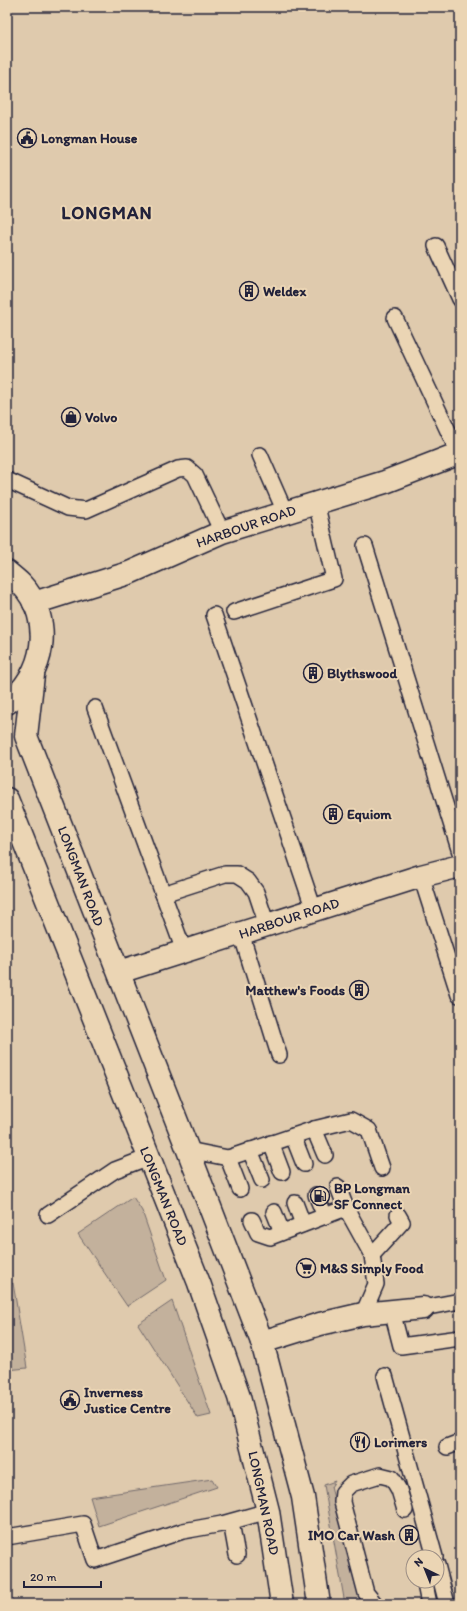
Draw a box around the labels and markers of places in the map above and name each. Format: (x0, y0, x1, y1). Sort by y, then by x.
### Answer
public building icon: Longman House (16, 127, 38, 149)
place label: Longman House (41, 130, 138, 147)
building icon: Weldex (238, 280, 260, 302)
place label: Weldex (263, 283, 307, 300)
shop icon: Volvo (60, 406, 82, 428)
place label: Volvo (85, 409, 117, 426)
building icon: Blythswood (302, 662, 324, 684)
place label: Blythswood (327, 665, 397, 682)
building icon: Equiom (322, 803, 344, 825)
place label: Equiom (347, 806, 392, 823)
building icon: Matthew's Foods (348, 979, 370, 1001)
place label: Matthew's Foods (246, 982, 345, 999)
place label: BP Longman SF Connect (334, 1180, 410, 1213)
fuel station icon: BP Longman SF Connect (309, 1185, 331, 1207)
supermarket icon: M&S Simply Food (295, 1257, 317, 1279)
place label: M&S Simply Food (320, 1260, 424, 1277)
place label: Inverness Justice Centre (83, 1384, 171, 1417)
public building icon: Inverness Justice Centre (59, 1389, 81, 1411)
restaurant icon: Lorimers (349, 1431, 371, 1453)
place label: Lorimers (374, 1434, 427, 1451)
building icon: IMO Car Wash (398, 1524, 420, 1546)
place label: IMO Car Wash (308, 1527, 396, 1544)

